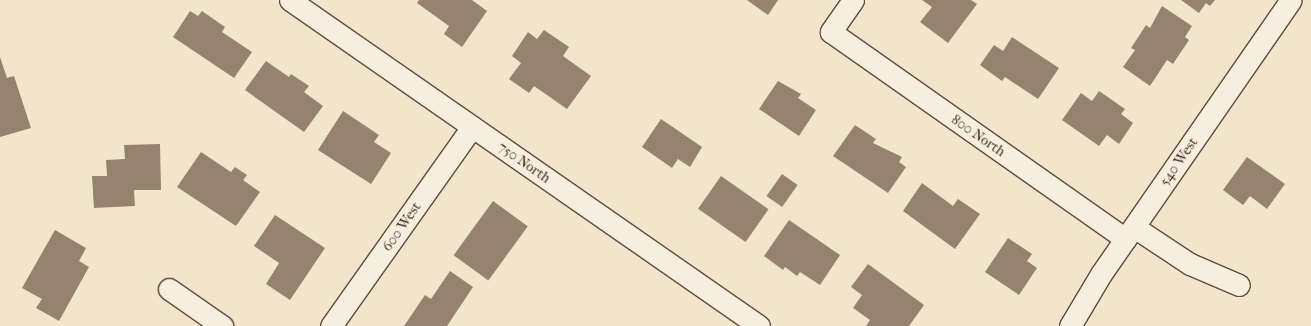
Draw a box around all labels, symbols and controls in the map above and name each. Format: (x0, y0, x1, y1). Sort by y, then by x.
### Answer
street label: 800 North (948, 111, 1008, 161)
street label: 540 West (1156, 135, 1202, 189)
street label: 750 North (495, 139, 553, 187)
street label: 600 West (379, 199, 425, 255)

